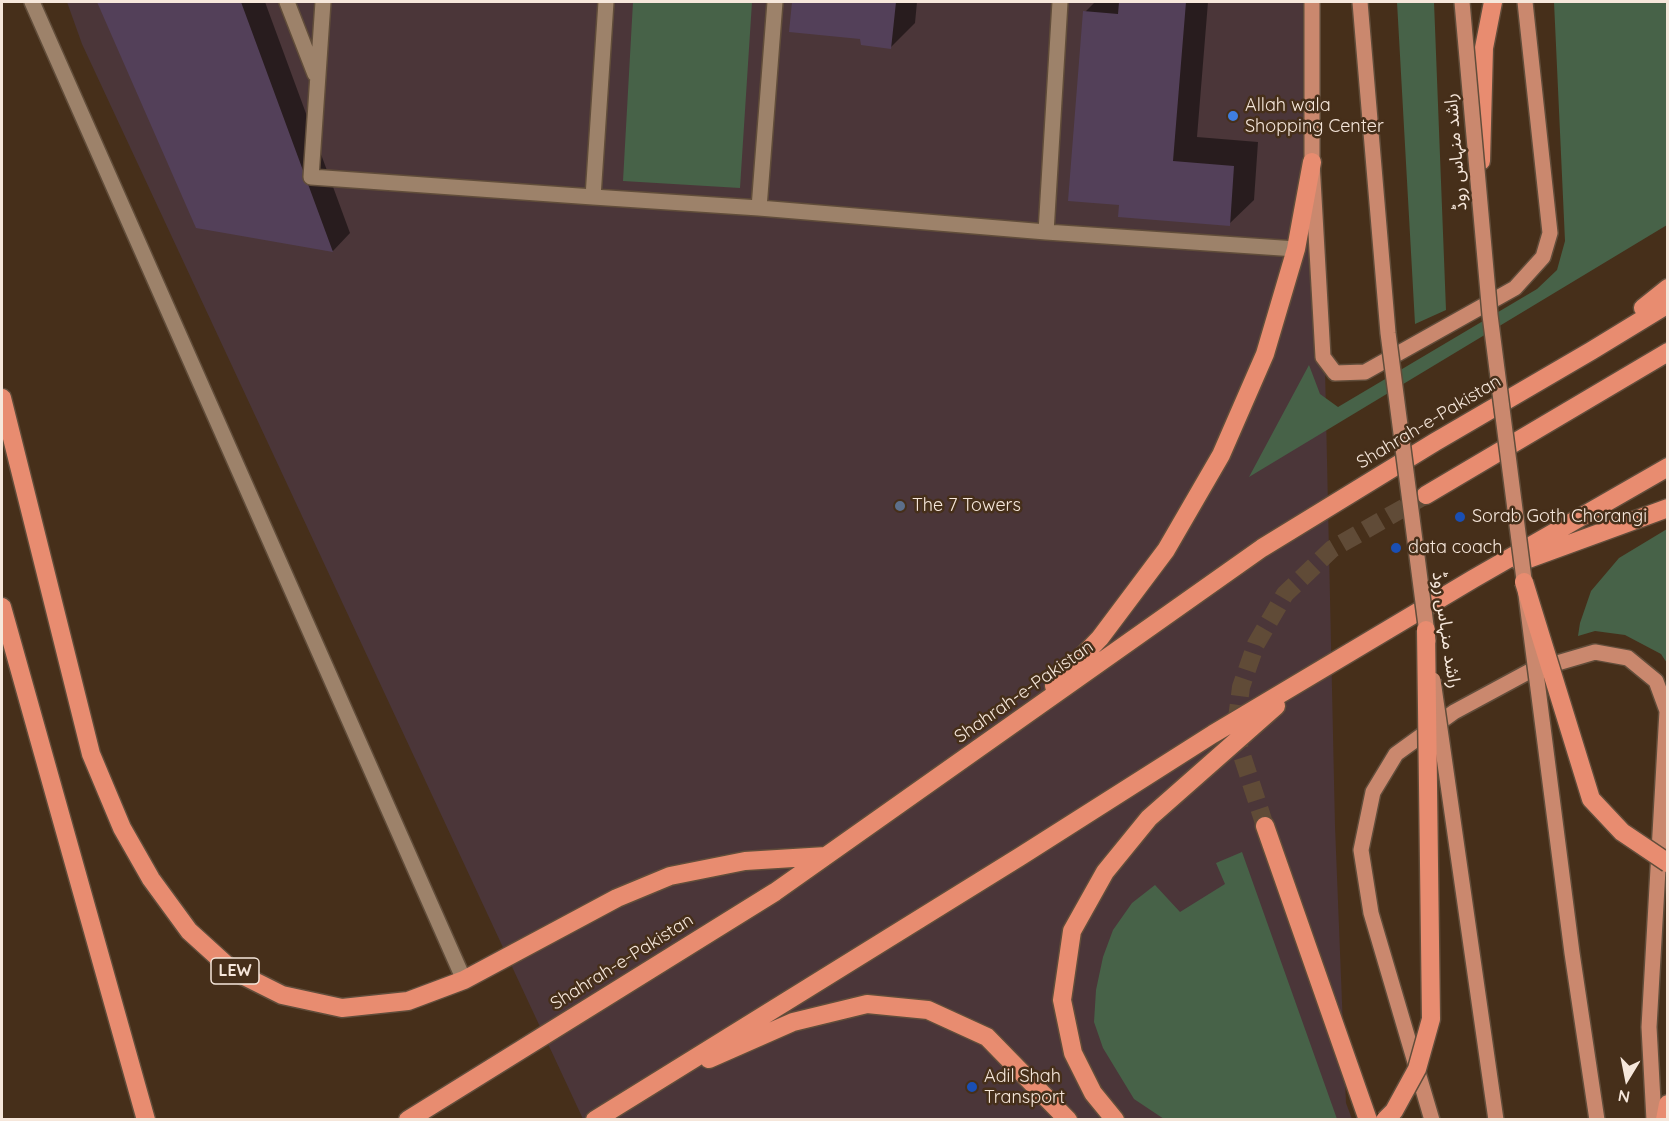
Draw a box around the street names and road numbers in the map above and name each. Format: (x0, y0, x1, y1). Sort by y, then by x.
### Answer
street label: راشد منہاس روڈ (1440, 92, 1472, 212)
street label: Shahrah-e-Pakistan (1353, 370, 1505, 474)
street label: راشد منہاس روڈ (1427, 570, 1465, 690)
street label: Shahrah-e-Pakistan (950, 636, 1098, 748)
street label: Shahrah-e-Pakistan (547, 909, 697, 1015)
road number: LEW (211, 958, 259, 984)

